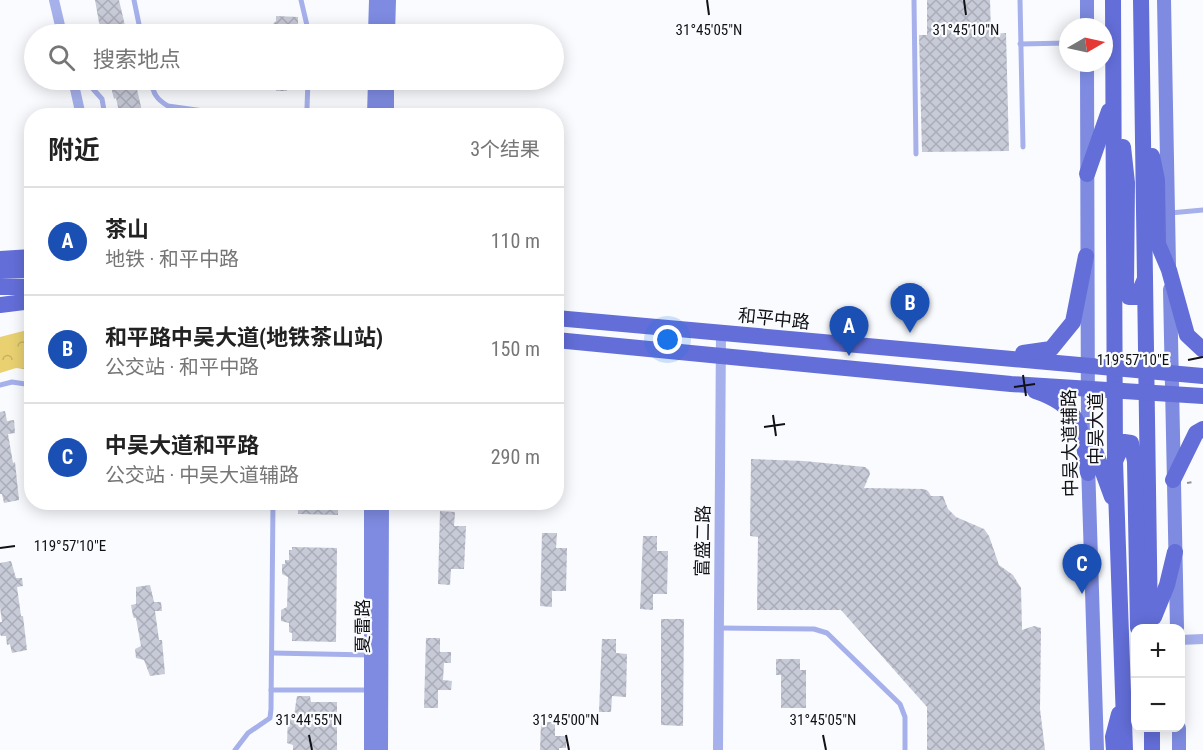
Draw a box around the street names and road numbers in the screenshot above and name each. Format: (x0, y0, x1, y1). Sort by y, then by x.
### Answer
street label: 和平中路 (737, 304, 811, 333)
street label: 中吴大道辅路 (1058, 389, 1081, 497)
street label: 中吴大道 (1085, 393, 1106, 465)
street label: 富盛二路 (691, 505, 714, 577)
street label: 夏雷路 (352, 599, 373, 653)

